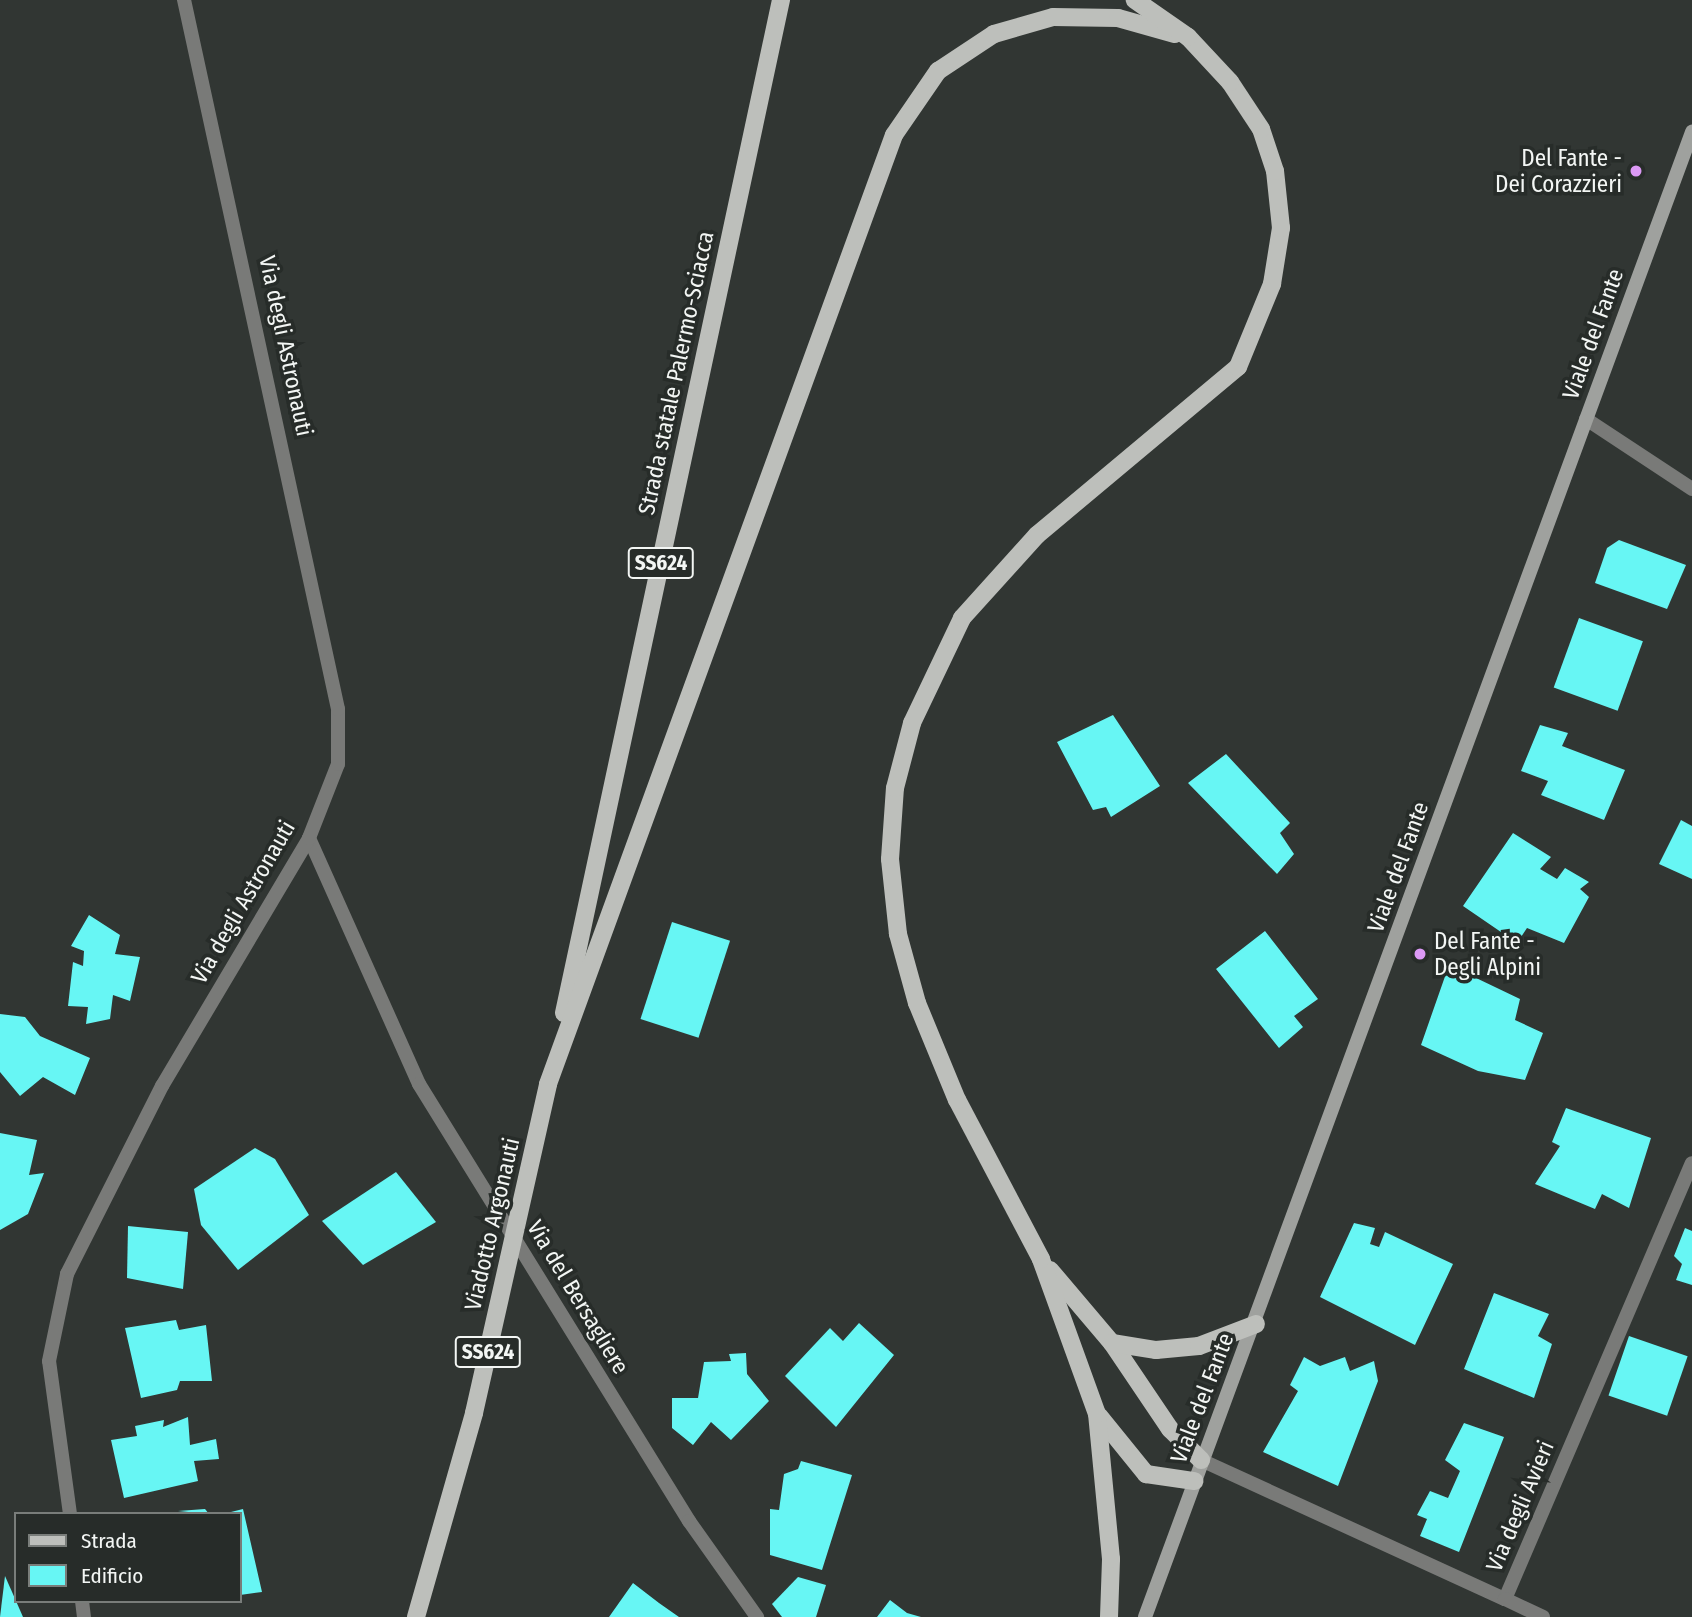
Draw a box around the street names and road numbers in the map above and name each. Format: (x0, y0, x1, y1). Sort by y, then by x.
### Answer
street label: Strada statale Palermo-Sciacca (632, 229, 720, 517)
street label: Via degli Astronauti (253, 253, 319, 439)
street label: Viale del Fante (1557, 265, 1629, 403)
road number: SS624 (628, 546, 694, 580)
street label: Viale del Fante (1362, 798, 1434, 936)
street label: Via degli Astronauti (185, 816, 301, 988)
street label: Viadotto Argonauti (459, 1135, 525, 1313)
street label: Via del Bersagliere (521, 1215, 635, 1379)
street label: Viale del Fante (1165, 1329, 1239, 1467)
road number: SS624 (455, 1334, 521, 1370)
street label: Via degli Avieri (1480, 1437, 1560, 1575)

